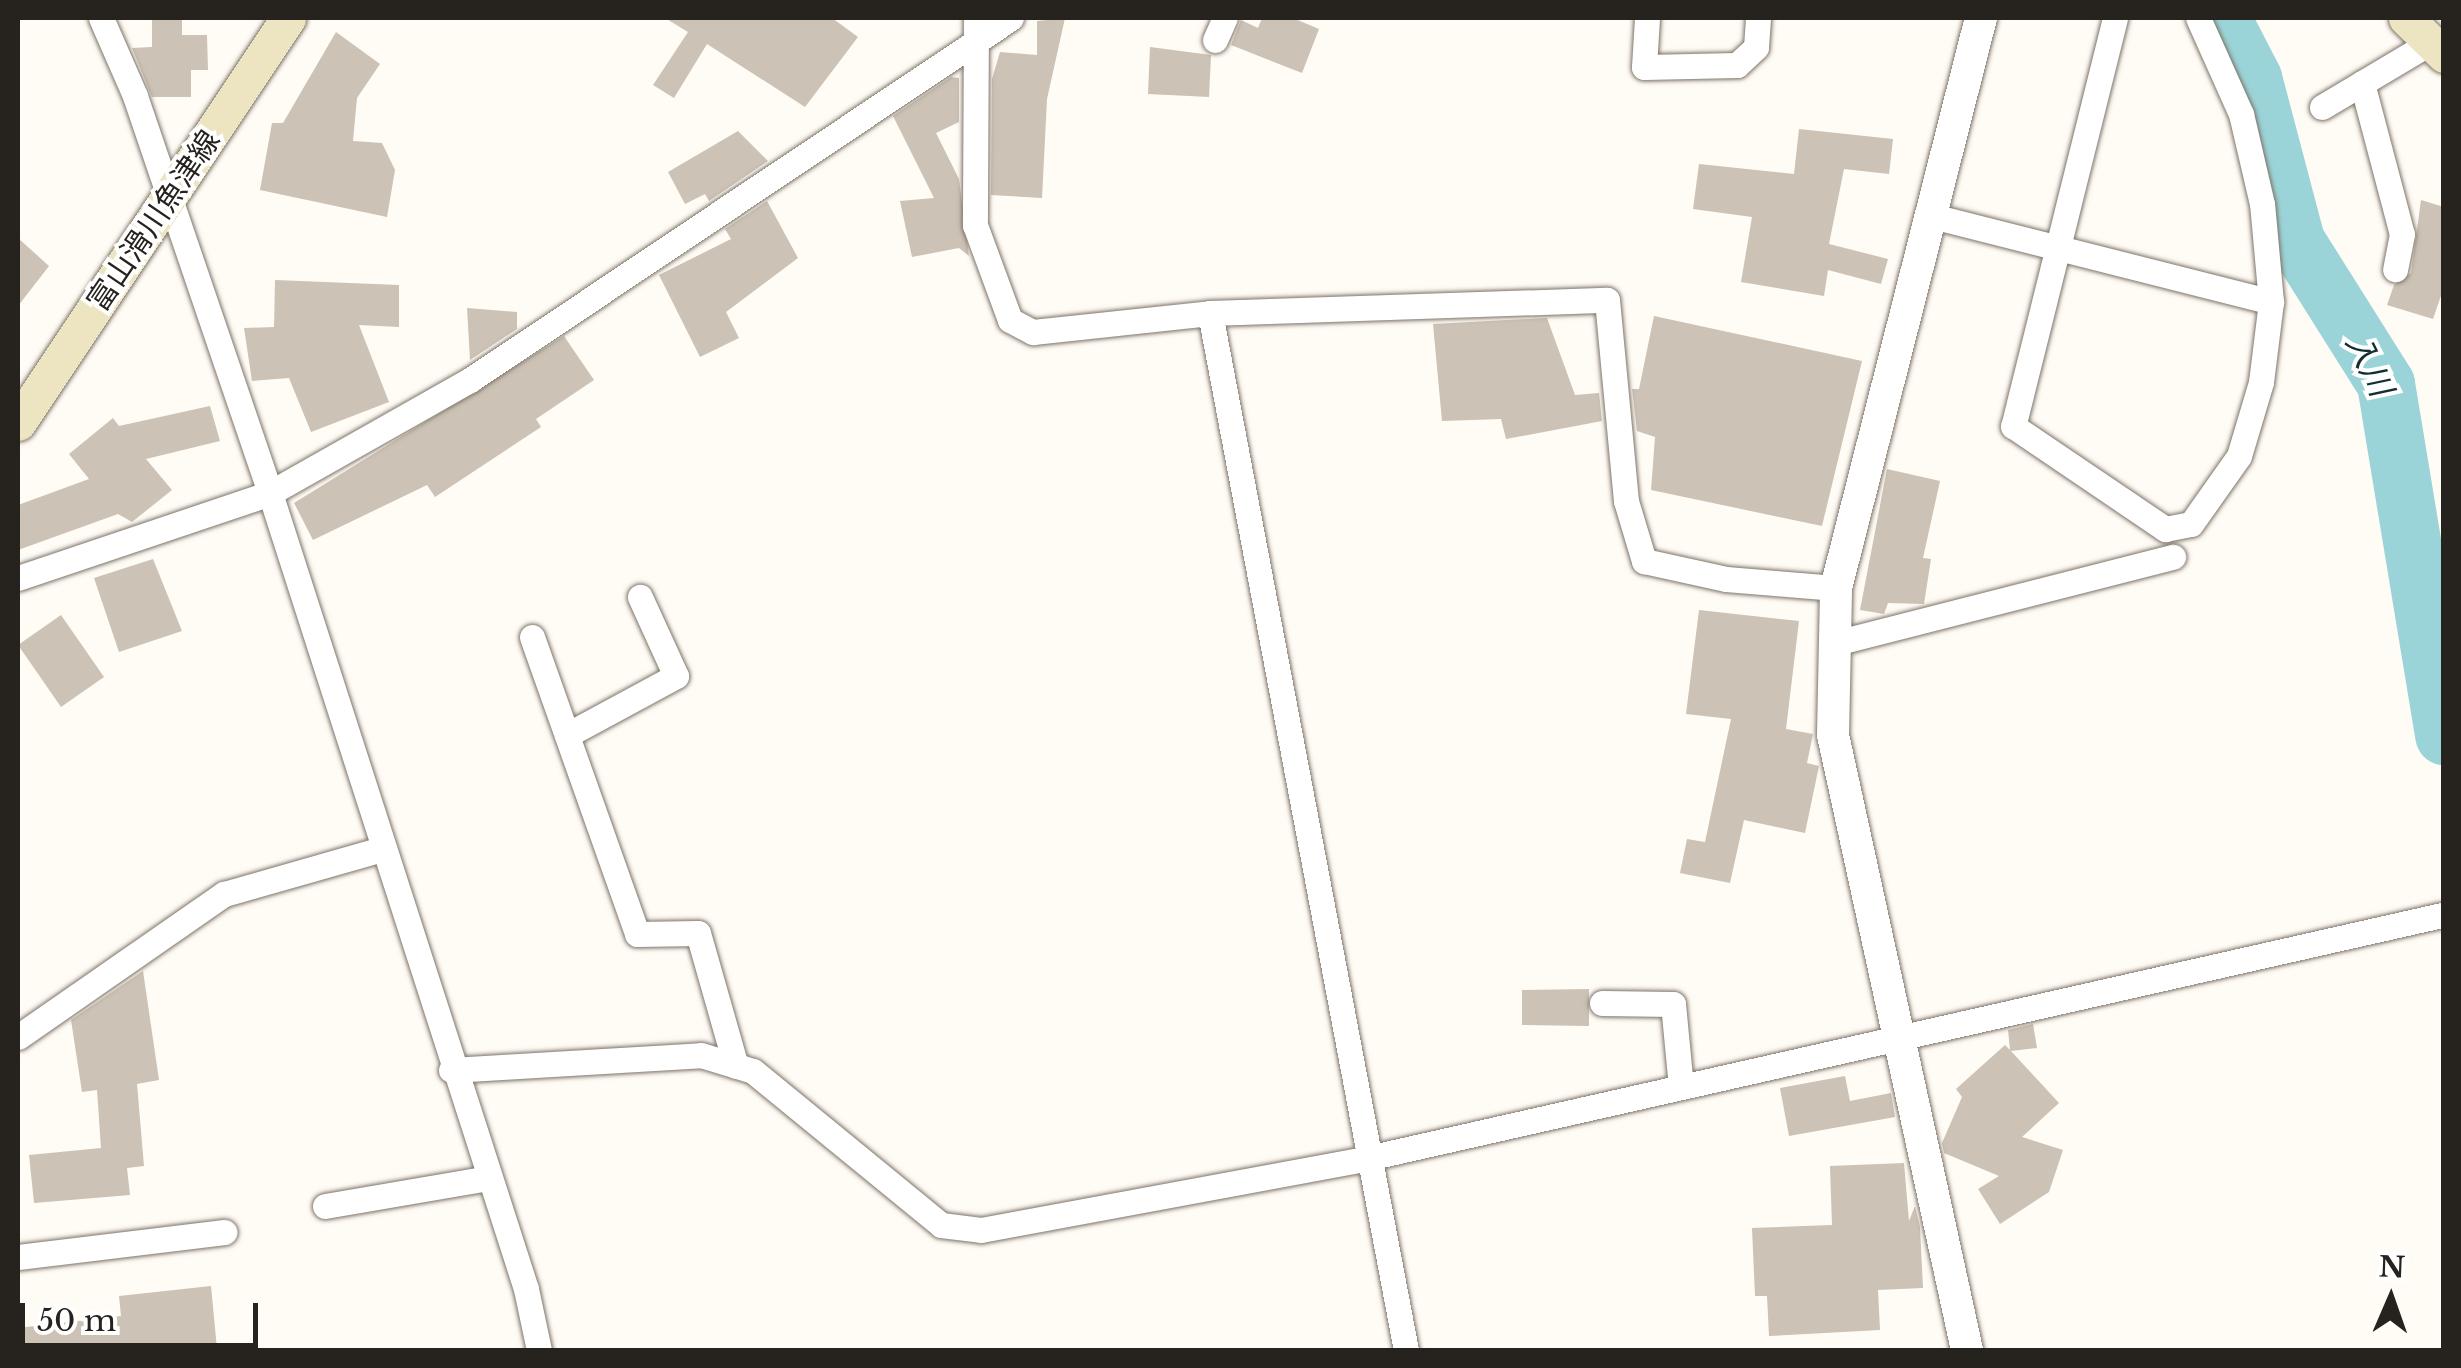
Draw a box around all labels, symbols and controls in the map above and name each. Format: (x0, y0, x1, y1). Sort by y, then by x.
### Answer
street label: 富山滑川魚津線 (80, 124, 228, 318)
water label: 入川 (2338, 328, 2400, 402)
north arrow (2341, 1248, 2441, 1348)
text: N (2378, 1250, 2406, 1285)
scale bar (25, 1283, 262, 1345)
text: 50 m (37, 1302, 116, 1339)

